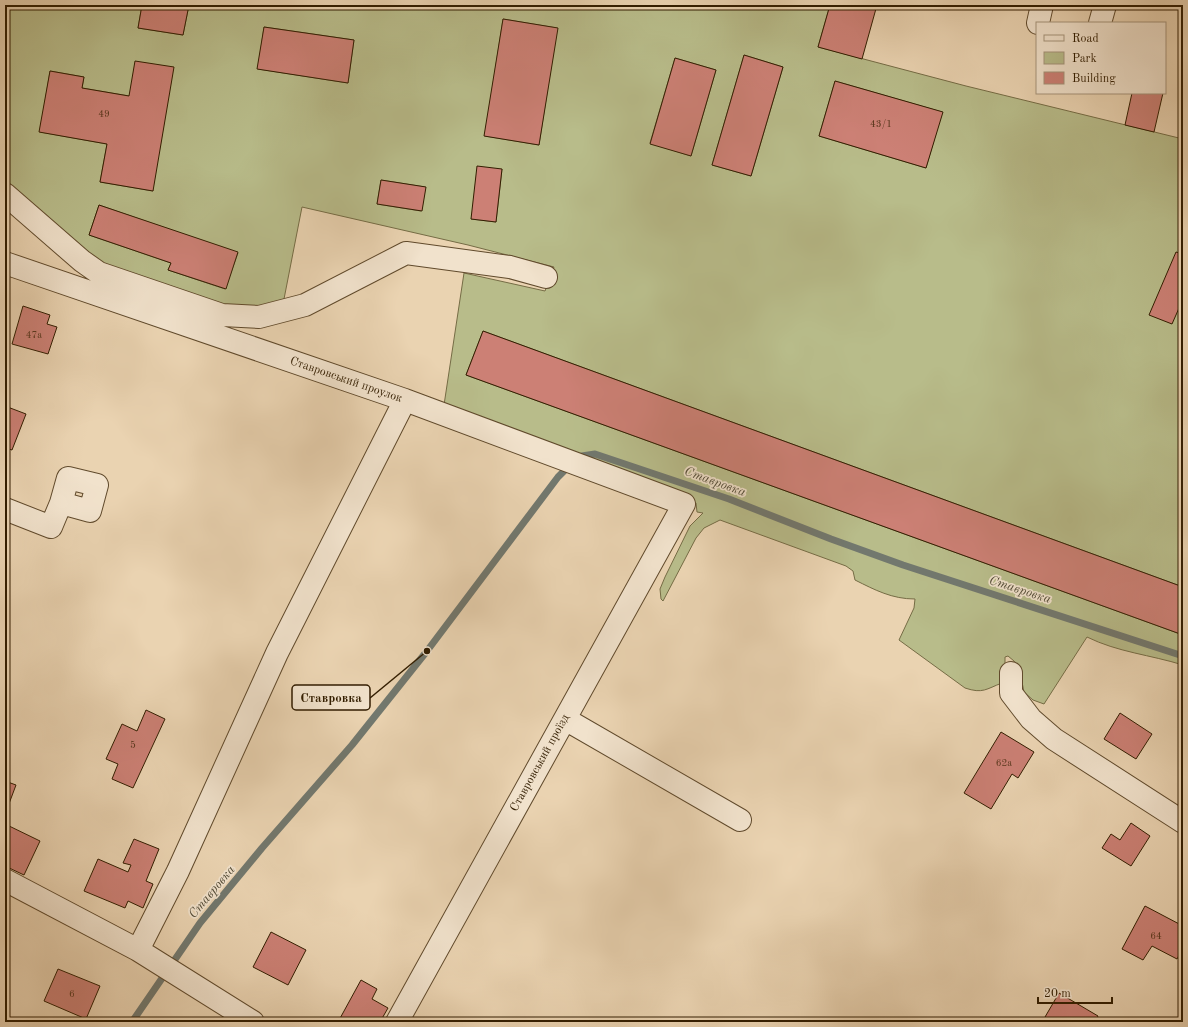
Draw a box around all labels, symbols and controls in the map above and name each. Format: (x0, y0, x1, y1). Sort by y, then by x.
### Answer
legend (1036, 22, 1166, 94)
text: Road (1072, 33, 1099, 45)
text: Park (1072, 53, 1097, 65)
text: Building (1072, 73, 1116, 85)
house number: 49 (98, 109, 110, 119)
house number: 43/1 (870, 119, 892, 129)
house number: 47а (26, 330, 42, 340)
street label: Ставровський проулок (288, 355, 404, 405)
water label: Ставровка (683, 465, 747, 499)
water label: Ставровка (987, 574, 1053, 606)
callout: Ставровка (292, 685, 370, 710)
text: Ставровка (300, 692, 362, 705)
street label: Ставровський проїзд (508, 712, 572, 814)
house number: 5 (130, 740, 136, 750)
house number: 62а (996, 758, 1012, 768)
water label: Ставровка (186, 863, 238, 921)
house number: 64 (1150, 931, 1162, 941)
scale bar (1038, 979, 1112, 1005)
text: 20 m (1044, 988, 1071, 1000)
house number: 6 (69, 989, 75, 999)

